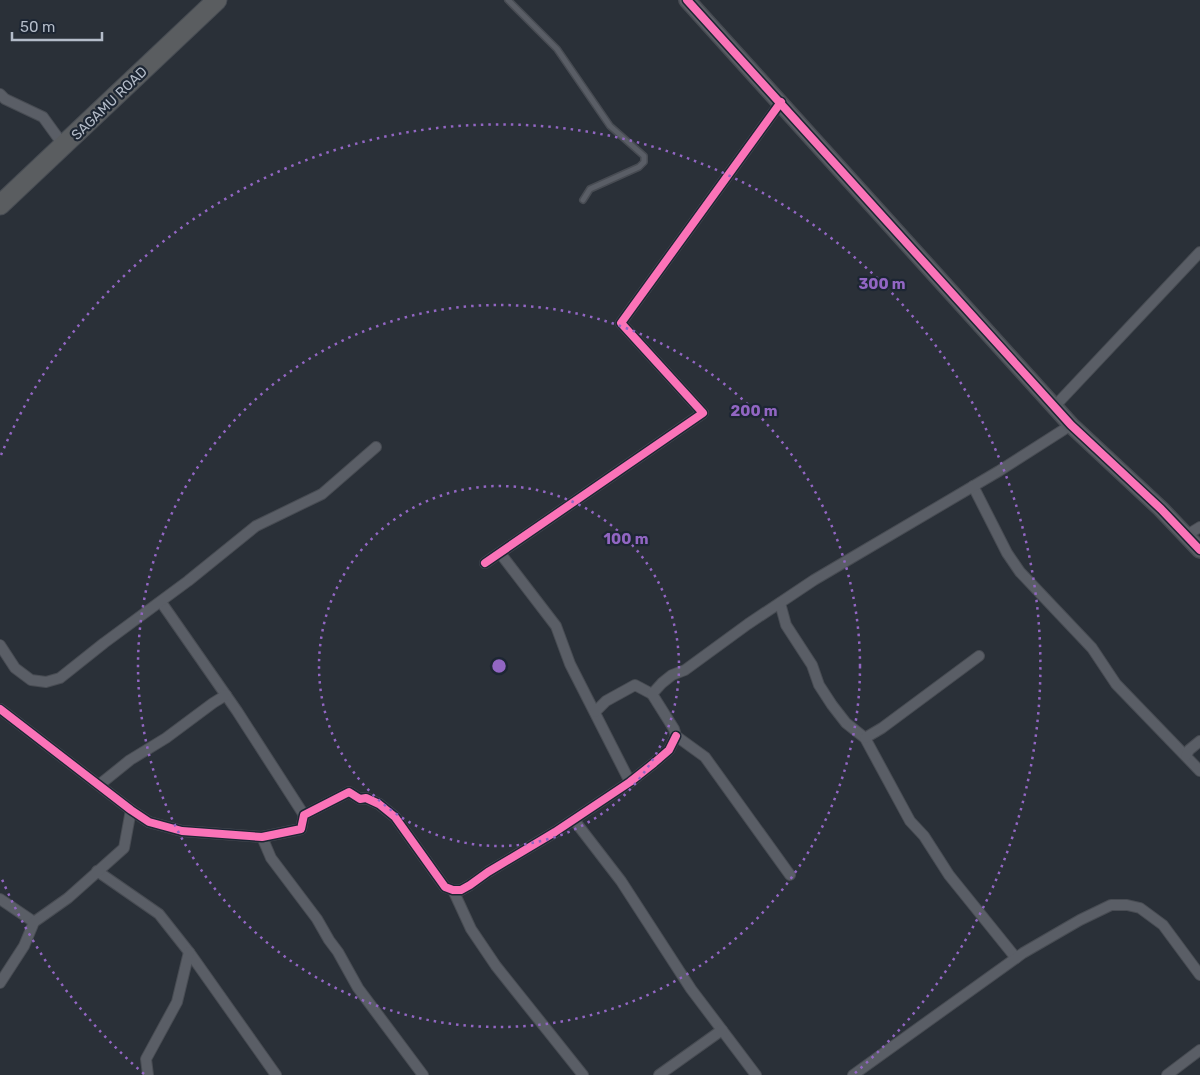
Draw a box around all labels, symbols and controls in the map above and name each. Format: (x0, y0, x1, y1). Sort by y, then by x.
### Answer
scale bar (12, 10, 102, 42)
text: 50 m (20, 18, 55, 36)
street label: SAGAMU ROAD (68, 63, 151, 144)
text: 300 m (858, 275, 906, 293)
text: 200 m (730, 402, 778, 420)
text: 100 m (604, 530, 648, 548)
centre of rings (490, 657, 508, 675)

